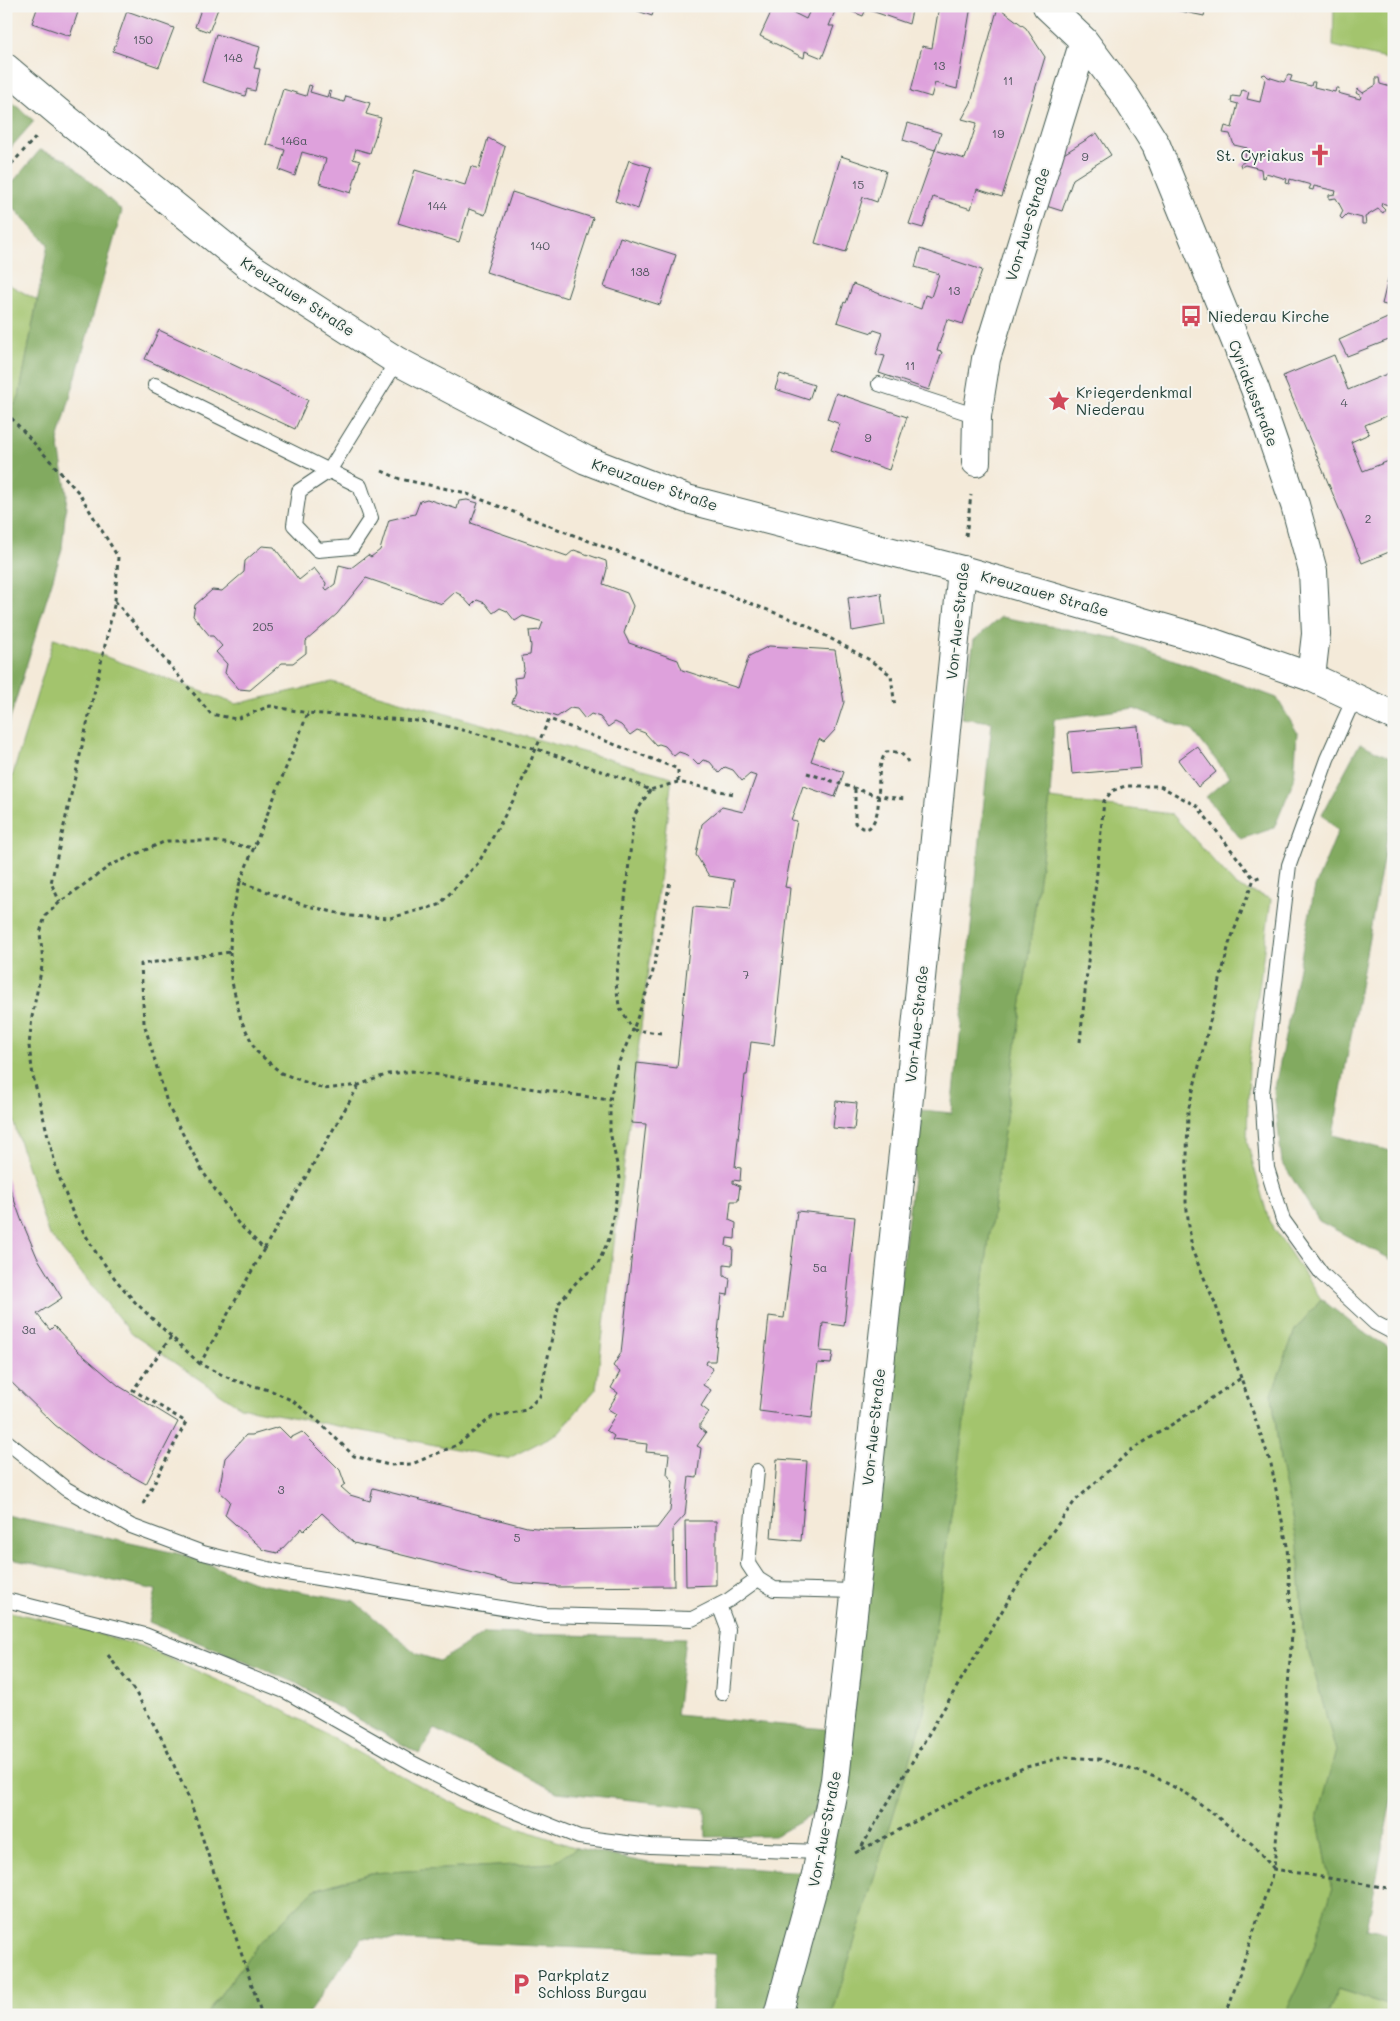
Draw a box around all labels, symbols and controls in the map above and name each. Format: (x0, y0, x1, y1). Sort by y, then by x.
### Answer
house number: 150 (133, 31, 153, 47)
house number: 148 (223, 49, 243, 65)
house number: 13 (933, 57, 945, 73)
house number: 11 (1003, 72, 1013, 88)
house number: 19 (992, 125, 1004, 141)
house number: 146a (280, 132, 308, 148)
church icon: St. Cyriakus (1307, 142, 1333, 168)
place label: St. Cyriakus (1216, 145, 1304, 165)
house number: 9 (1081, 148, 1089, 164)
street label: Von-Aue-Straße (1000, 165, 1054, 283)
house number: 15 (852, 176, 864, 192)
house number: 144 (427, 197, 447, 213)
house number: 140 (530, 237, 551, 253)
street label: Kreuzauer Straße (237, 252, 359, 340)
house number: 138 (630, 263, 650, 279)
house number: 13 (948, 282, 960, 298)
bus stop icon: Niederau Kirche (1178, 303, 1204, 329)
place label: Niederau Kirche (1208, 306, 1329, 326)
street label: Cyriakusstraße (1224, 337, 1284, 449)
house number: 11 (905, 357, 915, 373)
place label: Kriegerdenkmal Niederau (1076, 382, 1192, 419)
place icon: Kriegerdenkmal Niederau (1046, 388, 1072, 414)
house number: 4 (1340, 394, 1348, 410)
house number: 9 (864, 429, 872, 445)
street label: Kreuzauer Straße (589, 453, 721, 515)
house number: 2 (1365, 510, 1371, 526)
street label: Von-Aue-Straße (941, 561, 973, 681)
street label: Kreuzauer Straße (979, 565, 1111, 621)
house number: 205 (252, 618, 274, 634)
street label: Von-Aue-Straße (900, 964, 932, 1084)
house number: 7 (743, 966, 750, 982)
house number: 5a (813, 1259, 827, 1275)
house number: 3a (22, 1321, 36, 1337)
street label: Von-Aue-Straße (857, 1367, 889, 1487)
house number: 3 (277, 1481, 285, 1497)
house number: 5 (514, 1529, 521, 1545)
street label: Von-Aue-Straße (803, 1769, 845, 1889)
place label: Parkplatz Schloss Burgau (538, 1965, 647, 2002)
parking icon: Parkplatz Schloss Burgau (508, 1971, 534, 1997)

